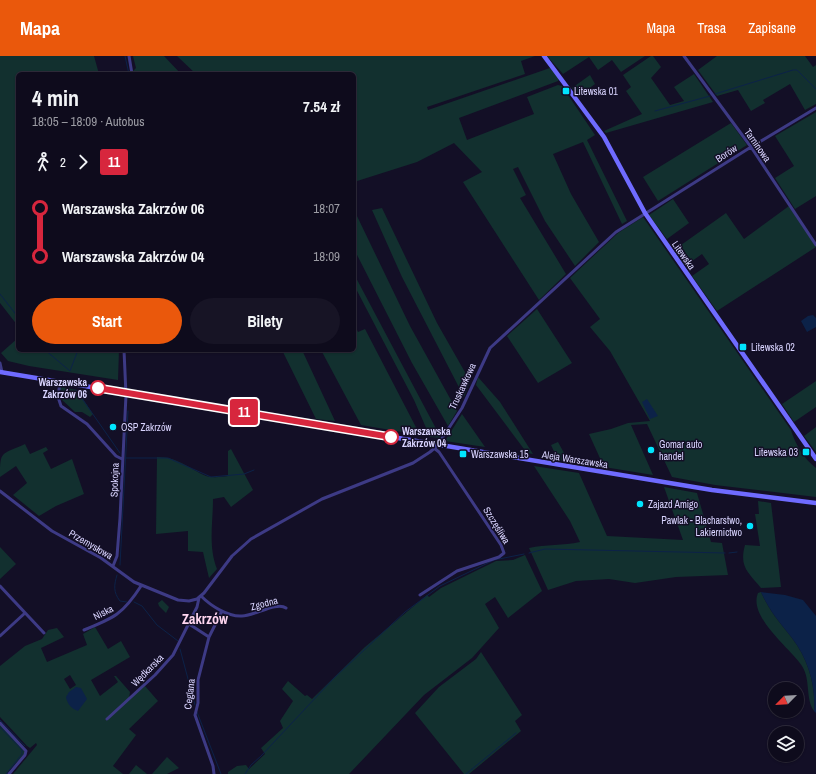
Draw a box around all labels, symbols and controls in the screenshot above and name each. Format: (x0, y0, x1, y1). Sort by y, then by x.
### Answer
text: Mapa (20, 15, 60, 41)
text: Mapa (646, 19, 675, 37)
text: Trasa (697, 19, 726, 37)
text: Zapisane (748, 19, 796, 37)
text: 4 min (32, 83, 79, 113)
place label: Litewska 01 (574, 85, 618, 98)
marker: Litewska 01 (561, 86, 571, 96)
text: 7.54 zł (303, 96, 340, 117)
text: 18:05 – 18:09 · Autobus (32, 113, 145, 130)
street label: Tarninowa (741, 126, 774, 165)
street label: Borów (713, 142, 740, 165)
icon: walk (32, 151, 54, 173)
icon: forward (72, 151, 94, 173)
text: 11 (108, 153, 120, 171)
text: 2 (60, 154, 66, 171)
text: Warszawska Zakrzów 06 (62, 198, 204, 219)
text: 18:07 (313, 200, 340, 217)
street label: Litewska (669, 238, 698, 273)
text: Warszawska Zakrzów 04 (62, 246, 204, 267)
text: 18:09 (313, 248, 340, 265)
button: Start (32, 298, 182, 344)
button: Bilety (190, 298, 340, 344)
place label: Litewska 02 (751, 341, 795, 354)
marker: Litewska 02 (738, 342, 748, 352)
street label: Truskawkowa (446, 360, 479, 412)
place label: Warszawska Zakrzów 06 (39, 376, 87, 401)
marker: Warszawska Zakrzów 06 (90, 380, 106, 396)
line badge: 11 (226, 399, 262, 425)
text: 11 (238, 403, 250, 421)
place label: OSP Zakrzów (121, 421, 172, 434)
marker: OSP Zakrzów (108, 422, 118, 432)
place label: Warszawska Zakrzów 04 (402, 425, 451, 450)
marker: Warszawska Zakrzów 04 (383, 429, 399, 445)
place label: Gomar auto handel (659, 438, 703, 463)
marker: Gomar auto handel (646, 445, 656, 455)
place label: Litewska 03 (754, 446, 798, 459)
marker: Litewska 03 (801, 447, 811, 457)
place label: Warszawska 15 (471, 448, 529, 461)
street label: Aleja Warszawska (540, 448, 609, 471)
marker: Warszawska 15 (458, 449, 468, 459)
street label: Spokojna (107, 462, 122, 497)
place label: Zajazd Amigo (648, 498, 699, 511)
marker: Zajazd Amigo (635, 499, 645, 509)
street label: Szczęśliwa (480, 504, 513, 546)
place label: Pawlak - Blacharstwo, Lakiernictwo (661, 514, 742, 539)
marker: Pawlak - Blacharstwo, Lakiernictwo (745, 521, 755, 531)
street label: Przemysłowa (66, 527, 115, 562)
street label: Zgodna (249, 593, 280, 613)
street label: Niska (91, 602, 116, 623)
district label: Zakrzów (182, 610, 228, 628)
street label: Wędkarska (128, 651, 167, 689)
street label: Ceglana (181, 678, 198, 710)
north arrow (768, 682, 804, 718)
map controls (768, 682, 804, 762)
button: layers (768, 726, 804, 762)

